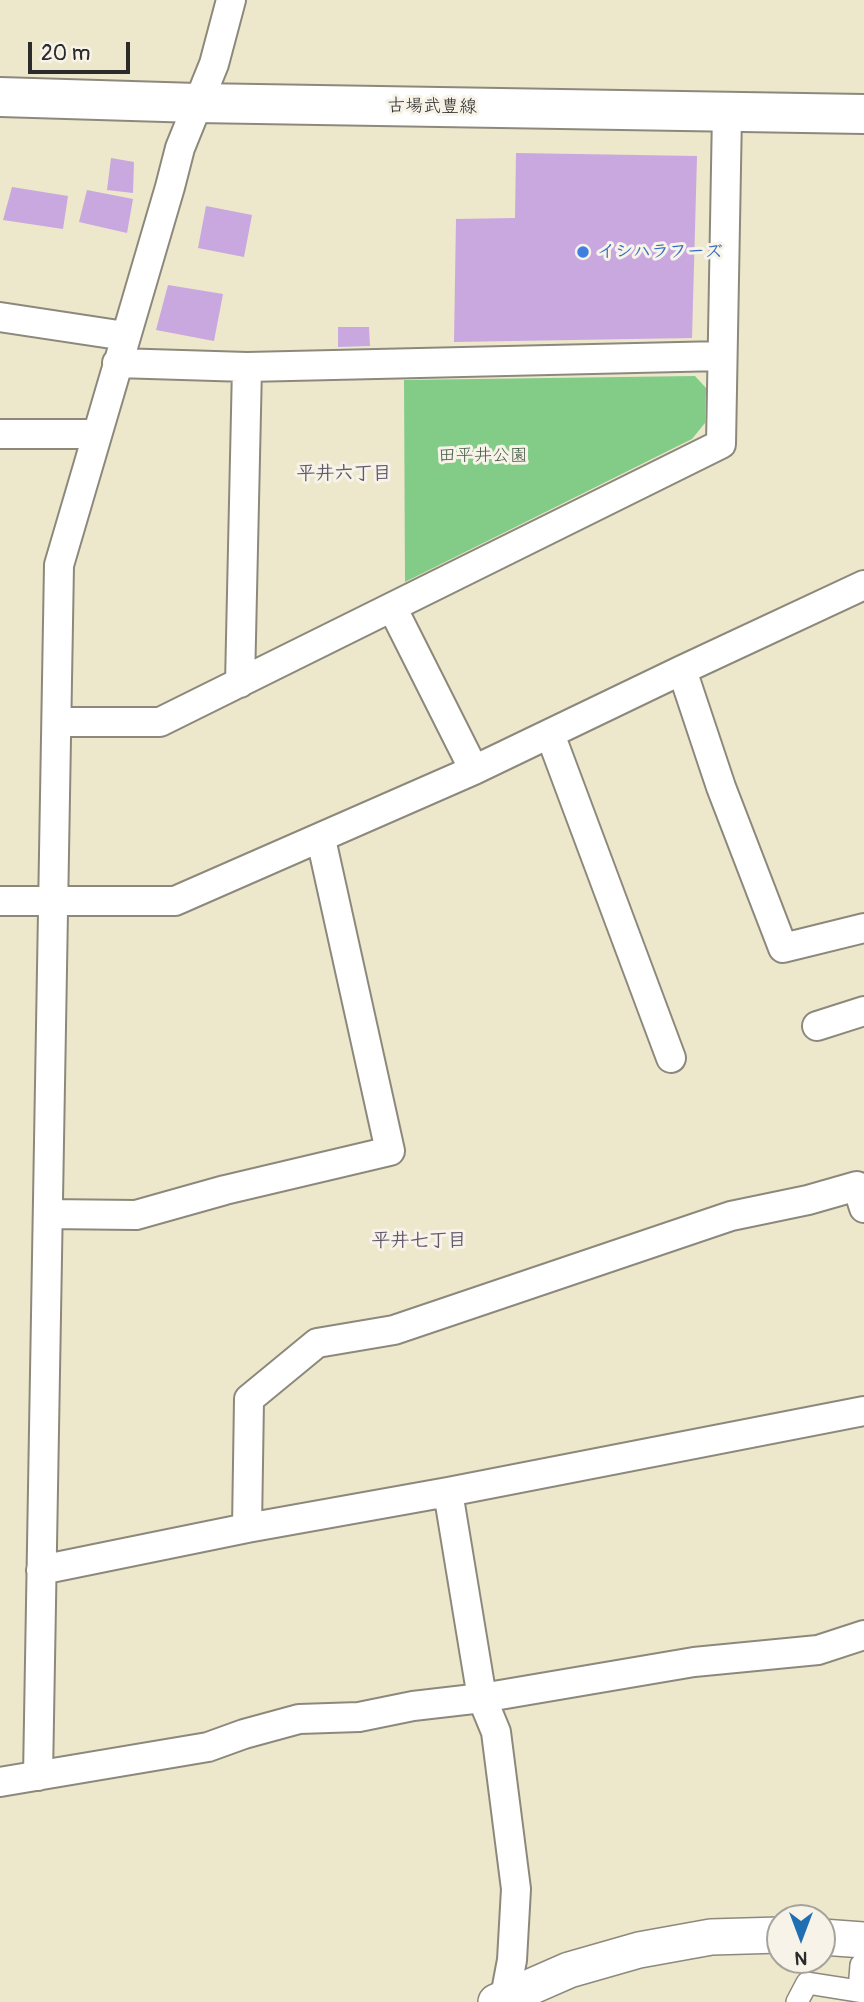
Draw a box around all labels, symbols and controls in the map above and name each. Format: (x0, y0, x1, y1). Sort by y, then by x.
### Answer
scale bar (32, 28, 133, 72)
text: 20 m (41, 40, 90, 67)
street label: 古場武豊線 (387, 95, 477, 119)
place label: イシハラフーズ (597, 241, 723, 263)
marker: イシハラフーズ (575, 244, 591, 260)
park label: 田平井公園 (438, 445, 528, 467)
district label: 平井六丁目 (297, 463, 391, 485)
district label: 平井七丁目 (372, 1230, 466, 1252)
north arrow (766, 1904, 836, 1974)
text: N (795, 1946, 807, 1970)

